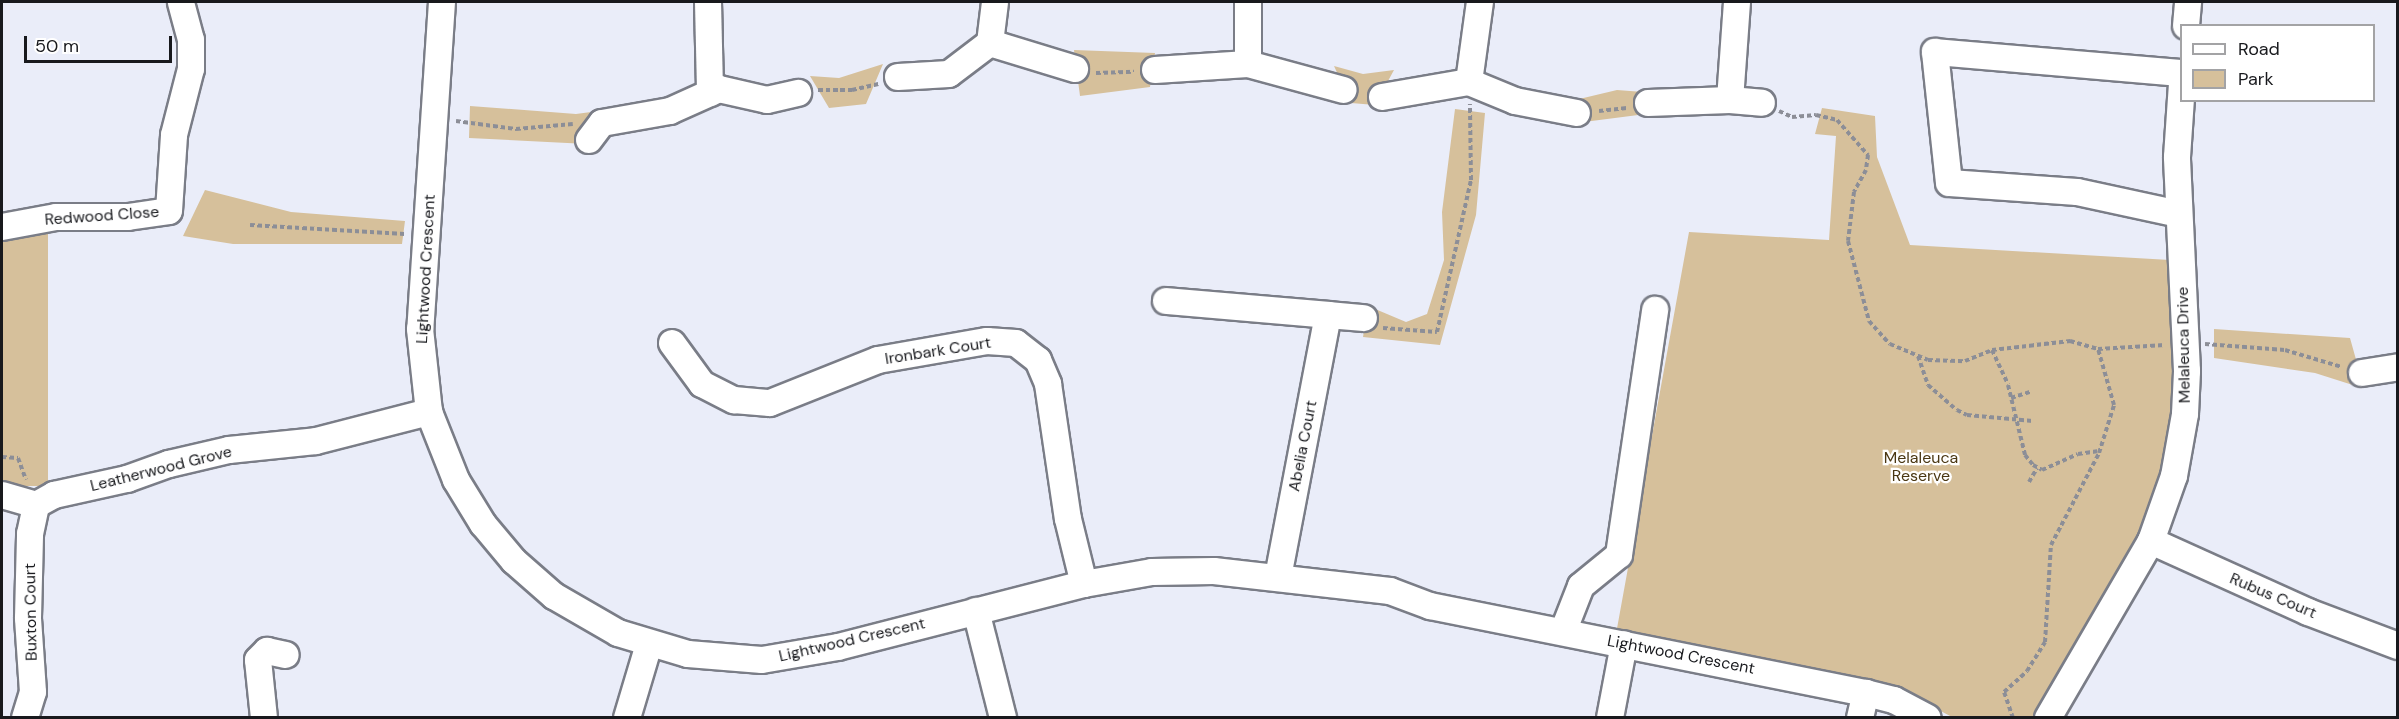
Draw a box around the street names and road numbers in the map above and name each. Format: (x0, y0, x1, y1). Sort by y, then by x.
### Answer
street label: Lightwood Crescent (412, 194, 440, 344)
street label: Redwood Close (44, 202, 160, 230)
street label: Melaleuca Drive (2173, 287, 2195, 403)
street label: Ironbark Court (884, 333, 992, 369)
street label: Abelia Court (1285, 399, 1321, 493)
street label: Leatherwood Grove (88, 442, 234, 496)
street label: Buxton Court (21, 563, 41, 661)
street label: Rubus Court (2227, 569, 2319, 623)
street label: Lightwood Crescent (777, 614, 927, 666)
street label: Lightwood Crescent (1606, 631, 1756, 679)

